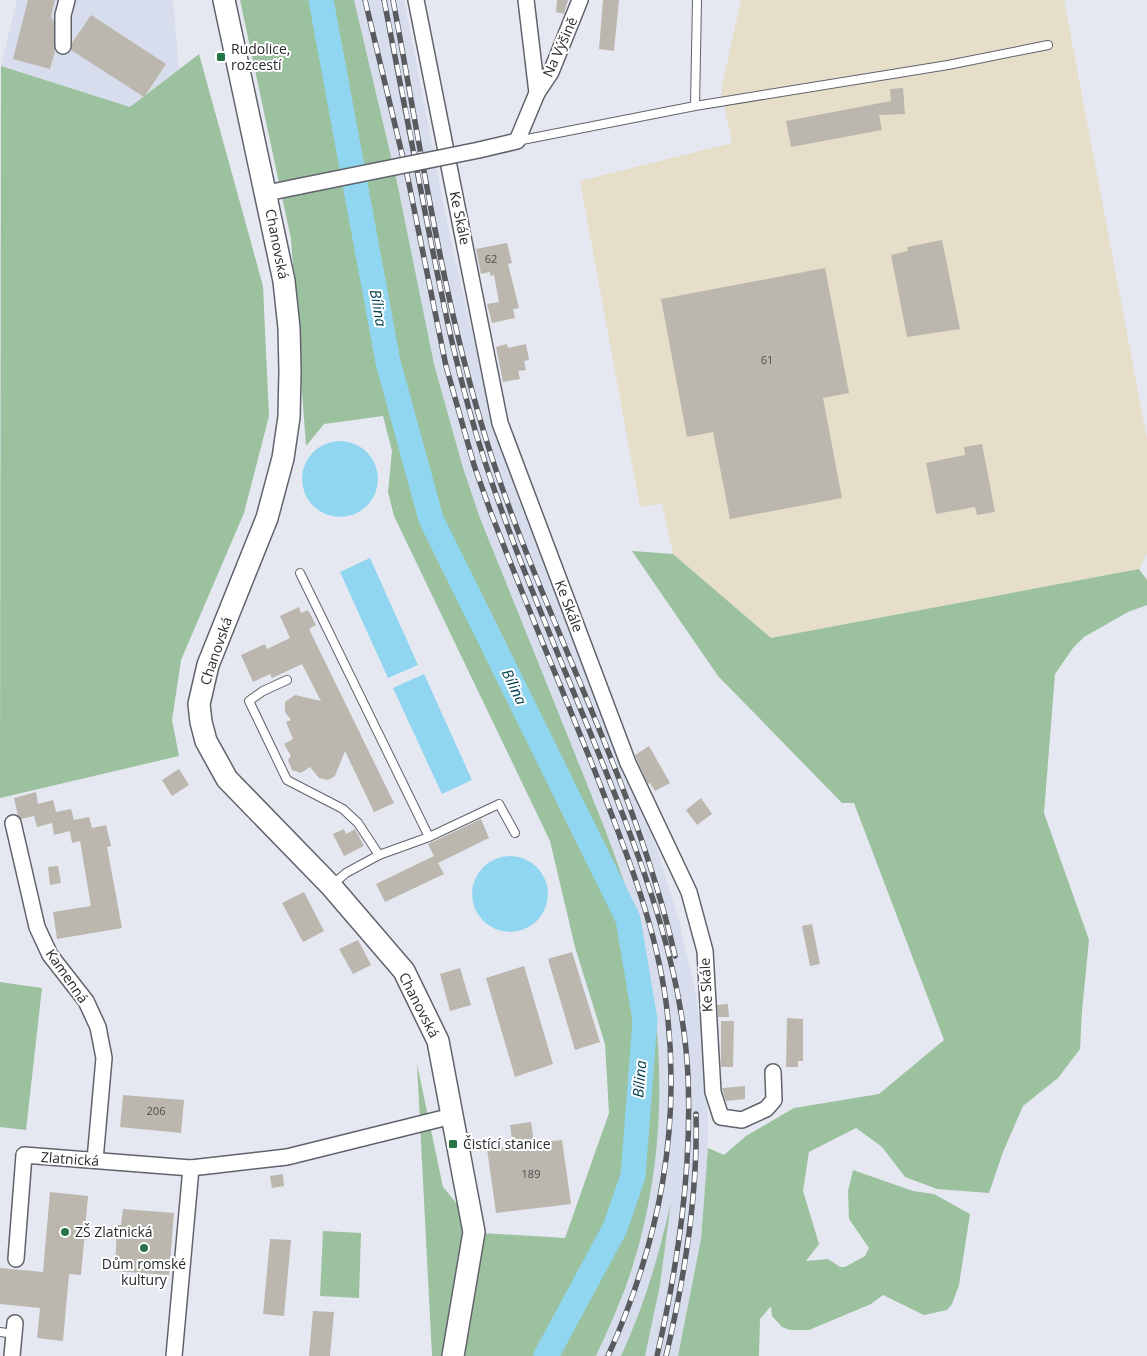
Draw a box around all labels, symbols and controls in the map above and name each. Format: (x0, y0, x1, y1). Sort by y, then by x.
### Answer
street label: Na Výšině (538, 14, 581, 80)
place label: Rudolice, rozcestí (231, 39, 290, 74)
marker: Rudolice, rozcestí (215, 51, 227, 63)
street label: Ke Skále (446, 189, 475, 247)
street label: Chanovská (261, 207, 294, 281)
house number: 62 (485, 251, 497, 266)
water label: Bílina (366, 288, 392, 329)
house number: 61 (761, 352, 773, 367)
street label: Ke Skále (551, 577, 588, 635)
street label: Chanovská (195, 614, 236, 687)
water label: Bílina (498, 665, 532, 708)
street label: Kamenná (42, 945, 93, 1007)
street label: Ke Skále (695, 957, 716, 1013)
street label: Chanovská (395, 969, 444, 1041)
water label: Bílina (627, 1059, 651, 1098)
house number: 206 (147, 1103, 165, 1118)
place label: Čistící stanice (463, 1134, 551, 1153)
marker: Čistící stanice (447, 1138, 459, 1150)
street label: Zlatnická (40, 1147, 100, 1170)
house number: 189 (522, 1166, 540, 1181)
place label: ZŠ Zlatnická (75, 1222, 153, 1241)
marker: ZŠ Zlatnická (59, 1226, 71, 1238)
marker: Dům romské kultury (138, 1242, 150, 1254)
place label: Dům romské kultury (102, 1254, 186, 1289)

